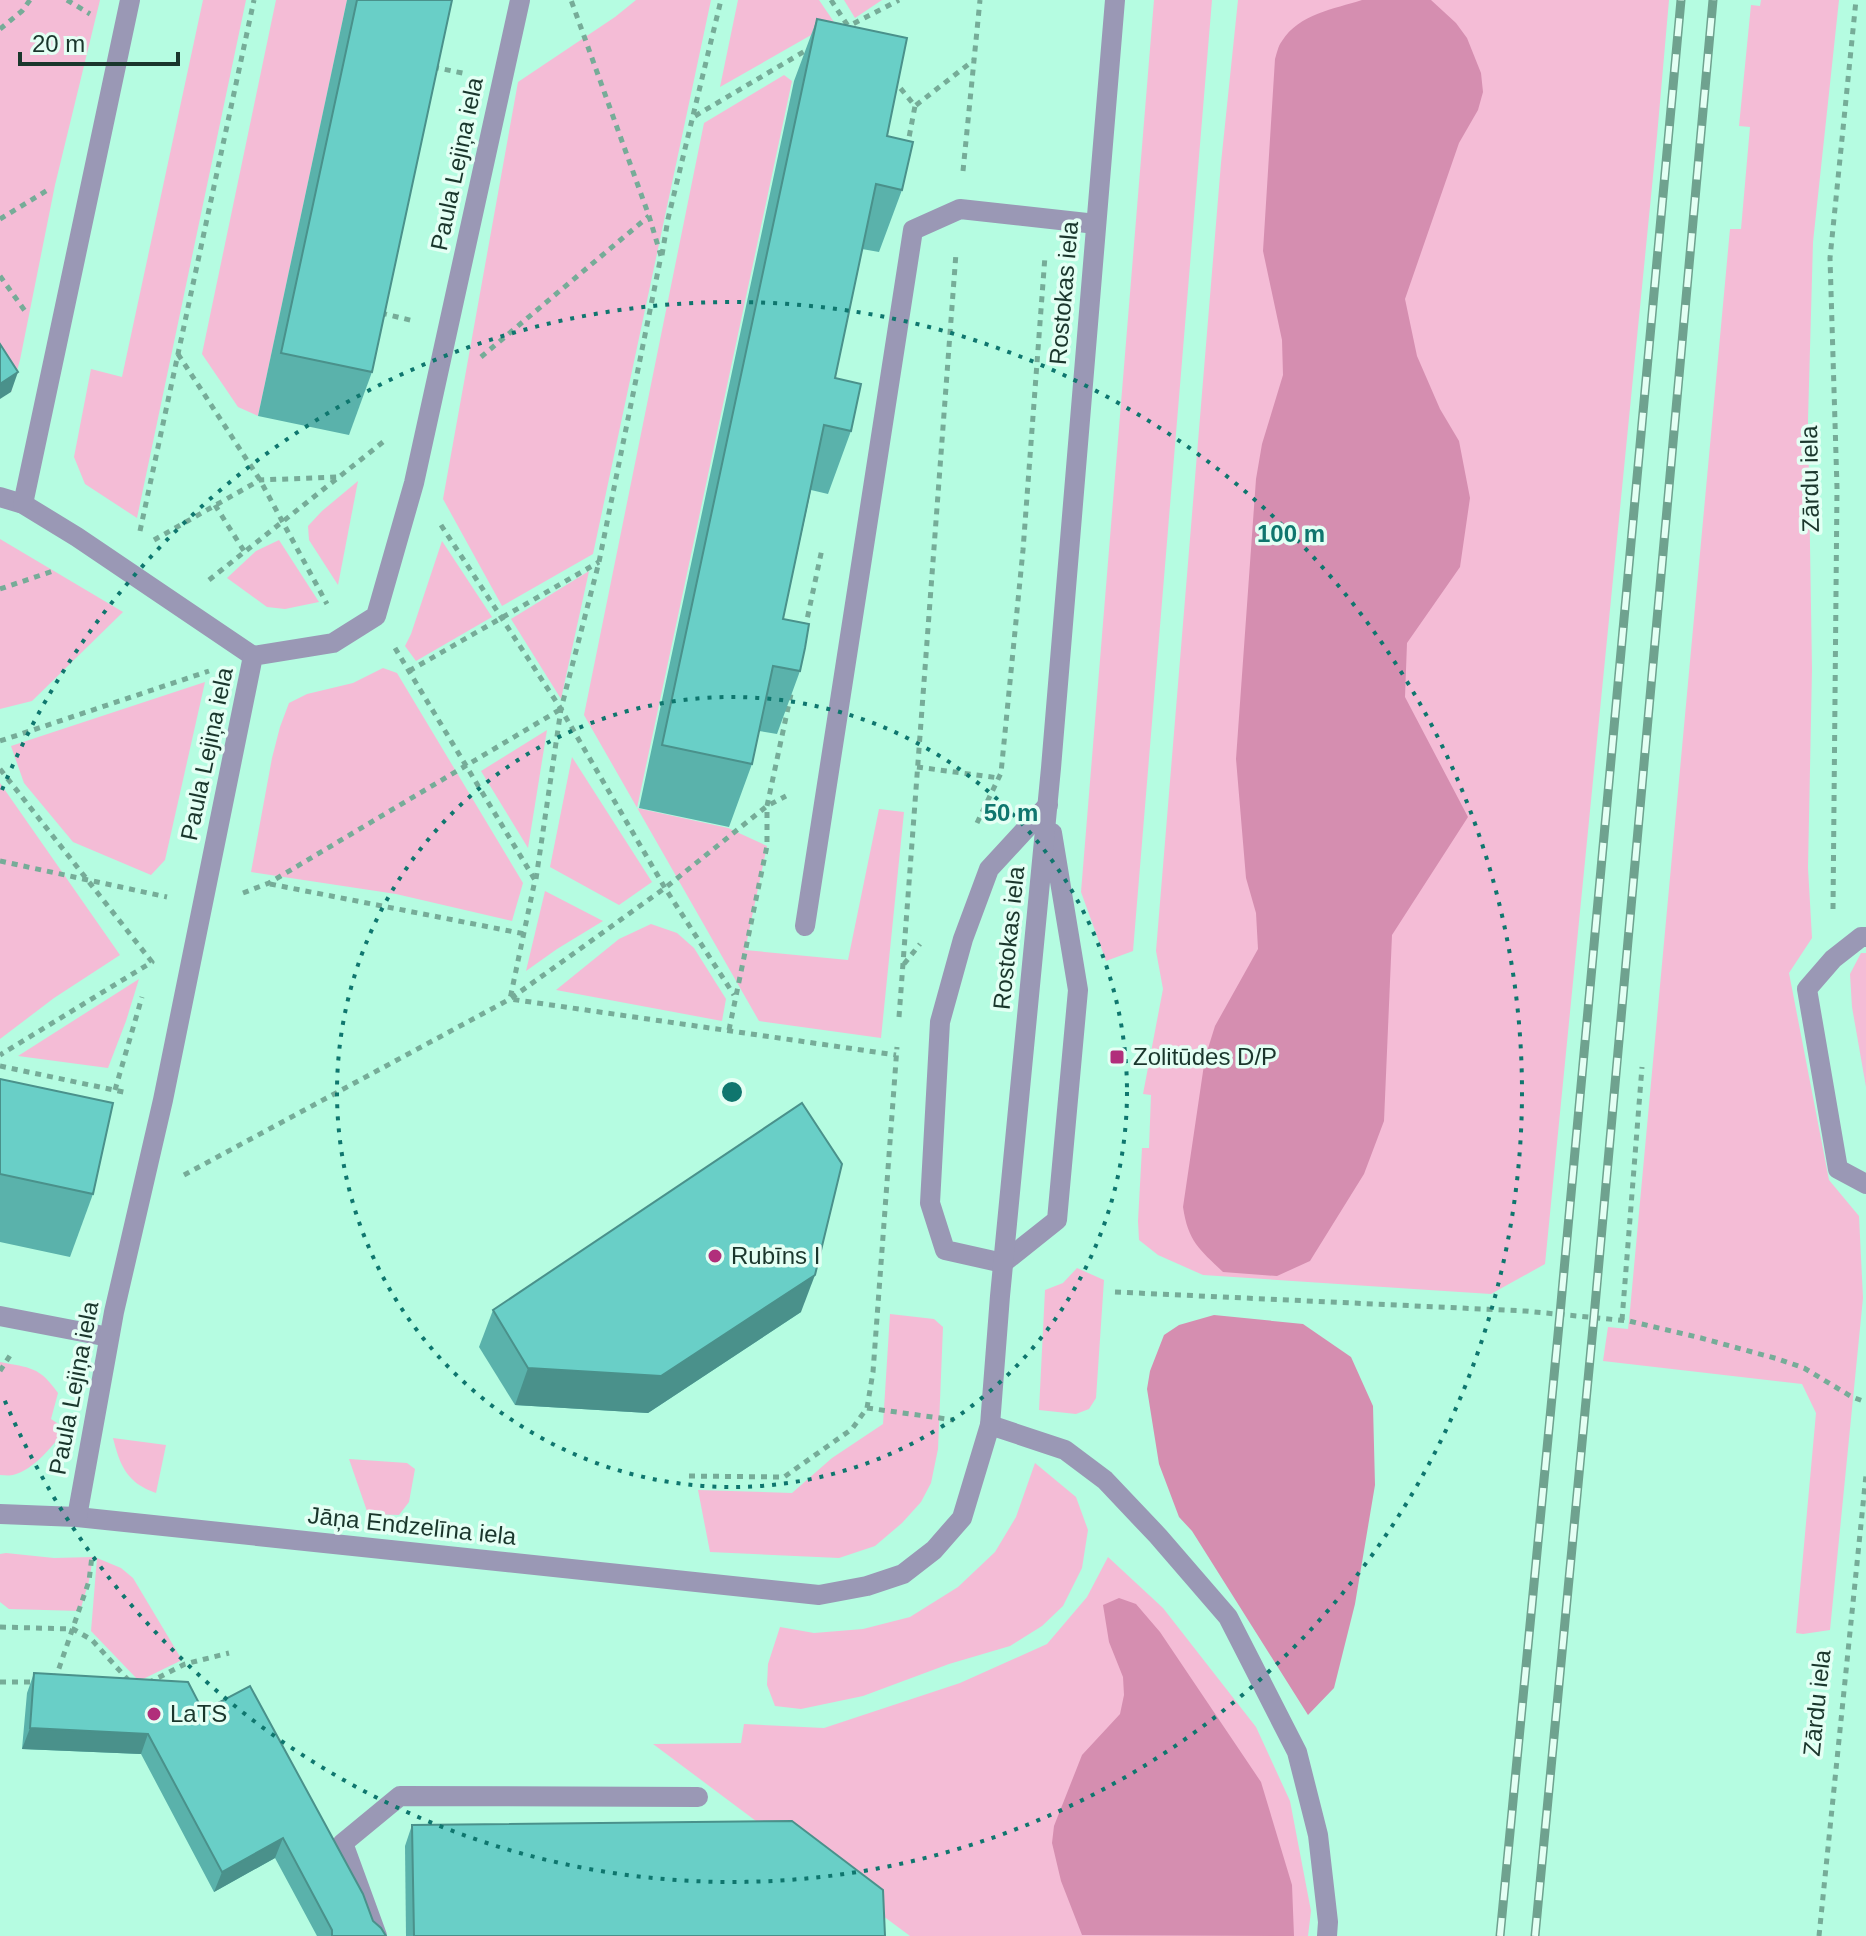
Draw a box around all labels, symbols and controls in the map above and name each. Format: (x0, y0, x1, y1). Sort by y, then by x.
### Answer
scale bar (20, 16, 178, 66)
text: 20 m (32, 30, 85, 57)
street label: Paula Lejiņa iela (425, 74, 488, 253)
street label: Rostokas iela (1044, 219, 1083, 366)
street label: Zārdu iela (1795, 425, 1824, 533)
text: 100 m (1257, 520, 1325, 547)
street label: Paula Lejiņa iela (175, 664, 238, 843)
text: 50 m (984, 799, 1038, 826)
street label: Rostokas iela (988, 864, 1030, 1011)
place label: Zolitūdes D/P (1133, 1043, 1277, 1070)
marker: Zolitūdes D/P (1108, 1048, 1126, 1066)
centre of rings (718, 1078, 746, 1106)
place label: Rubīns I (731, 1242, 820, 1269)
marker: Rubīns I (706, 1247, 724, 1265)
street label: Paula Lejiņa iela (43, 1298, 104, 1477)
street label: Jāņa Endzelīna iela (306, 1501, 518, 1550)
street label: Zārdu iela (1797, 1648, 1836, 1757)
place label: LaTS (170, 1700, 227, 1727)
marker: LaTS (145, 1705, 163, 1723)

